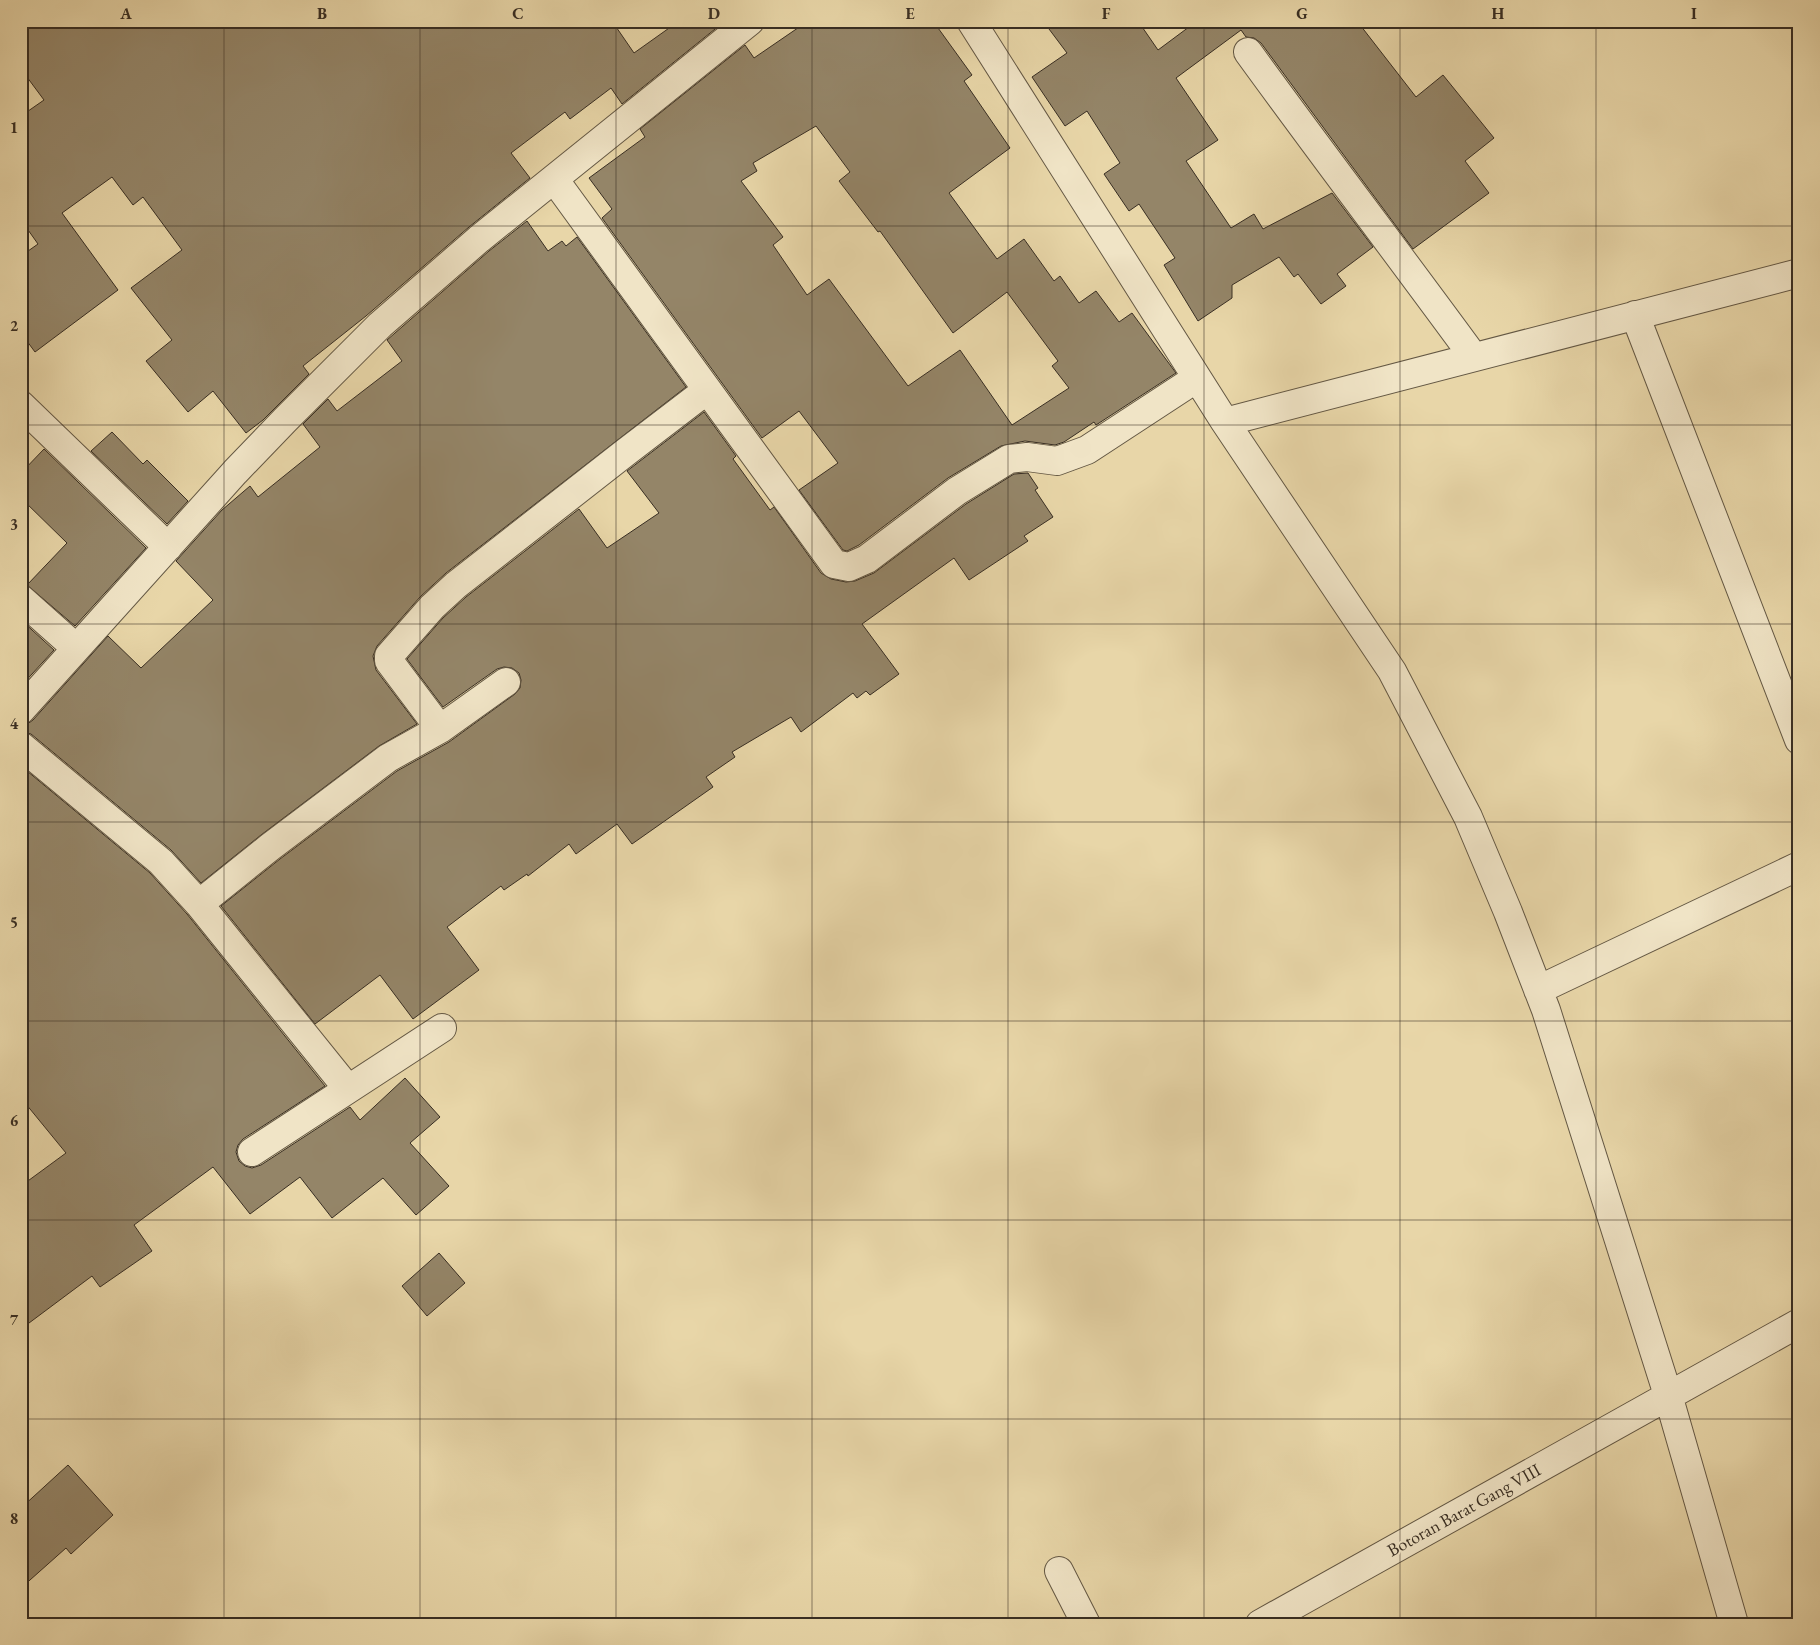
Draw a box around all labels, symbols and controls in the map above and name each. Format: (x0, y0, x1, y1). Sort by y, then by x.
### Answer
text: A (119, 3, 132, 24)
text: B (317, 3, 327, 24)
text: C (512, 3, 524, 24)
text: D (708, 3, 720, 24)
text: E (905, 3, 915, 24)
text: F (1102, 3, 1111, 24)
text: G (1296, 3, 1308, 24)
text: H (1492, 3, 1505, 24)
text: I (1691, 3, 1697, 24)
text: 1 (10, 117, 18, 138)
text: 2 (10, 315, 19, 336)
text: 3 (10, 514, 18, 535)
text: 4 (10, 713, 19, 734)
text: 5 (10, 912, 18, 933)
text: 6 (10, 1110, 19, 1131)
text: 7 (10, 1309, 19, 1330)
street label: Botoran Barat Gang VIII (1383, 1458, 1545, 1561)
text: 8 (10, 1508, 18, 1529)

